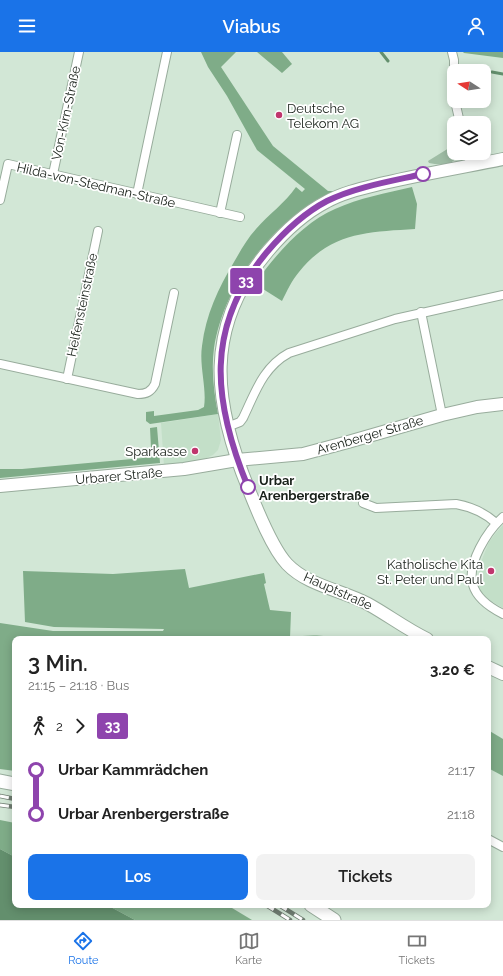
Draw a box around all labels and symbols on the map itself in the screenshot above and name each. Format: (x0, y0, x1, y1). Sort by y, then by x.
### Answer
street label: Von-Kirn-Straße (49, 64, 83, 162)
north arrow (447, 64, 491, 108)
place label: Deutsche Telekom AG (287, 101, 359, 131)
marker: Deutsche Telekom AG (274, 110, 284, 120)
street label: Hilda-von-Stedman-Straße (15, 159, 177, 211)
unlabelled marker (415, 166, 431, 182)
street label: Helfensteinstraße (64, 251, 100, 358)
line badge: 33 (228, 268, 264, 294)
street label: Arenberger Straße (315, 413, 425, 457)
place label: Sparkasse (125, 444, 187, 459)
marker: Sparkasse (190, 446, 200, 456)
street label: Urbarer Straße (75, 465, 164, 487)
place label: Urbar Arenbergerstraße (259, 473, 369, 503)
marker: Urbar Arenbergerstraße (240, 479, 256, 495)
place label: Katholische Kita St. Peter und Paul (377, 557, 483, 587)
marker: Katholische Kita St. Peter und Paul (486, 566, 496, 576)
street label: Hauptstraße (301, 569, 375, 613)

